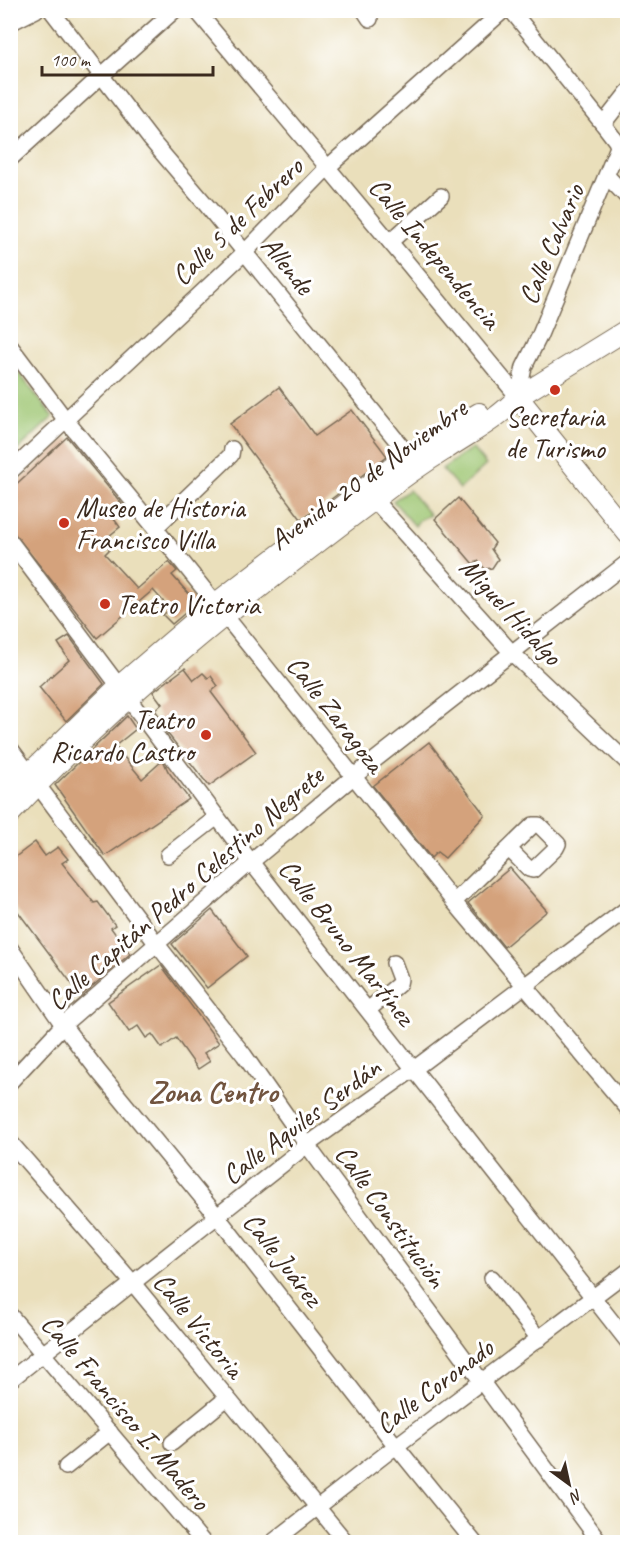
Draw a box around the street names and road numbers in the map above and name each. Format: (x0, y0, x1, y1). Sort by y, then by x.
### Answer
street label: Calle 5 de Febrero (164, 148, 312, 293)
street label: Calle Independencia (361, 170, 510, 337)
street label: Calle Calvario (510, 177, 593, 309)
street label: Allende (254, 229, 323, 303)
street label: Avenida 20 de Noviembre (262, 390, 475, 557)
street label: Miguel Hidalgo (452, 550, 571, 674)
street label: Calle Zaragoza (279, 648, 394, 782)
street label: Calle Capitán Pedro Celestino Negrete (40, 757, 332, 1018)
street label: Calle Bruno Martínez (271, 852, 424, 1034)
street label: Calle Aquiles Serdán (215, 1049, 388, 1192)
street label: Calle Constitución (327, 1138, 455, 1295)
street label: Calle Juárez (235, 1205, 332, 1315)
street label: Calle Victoria (146, 1265, 254, 1387)
street label: Calle Francisco I. Madero (34, 1307, 219, 1519)
street label: Calle Coronado (368, 1329, 502, 1442)

